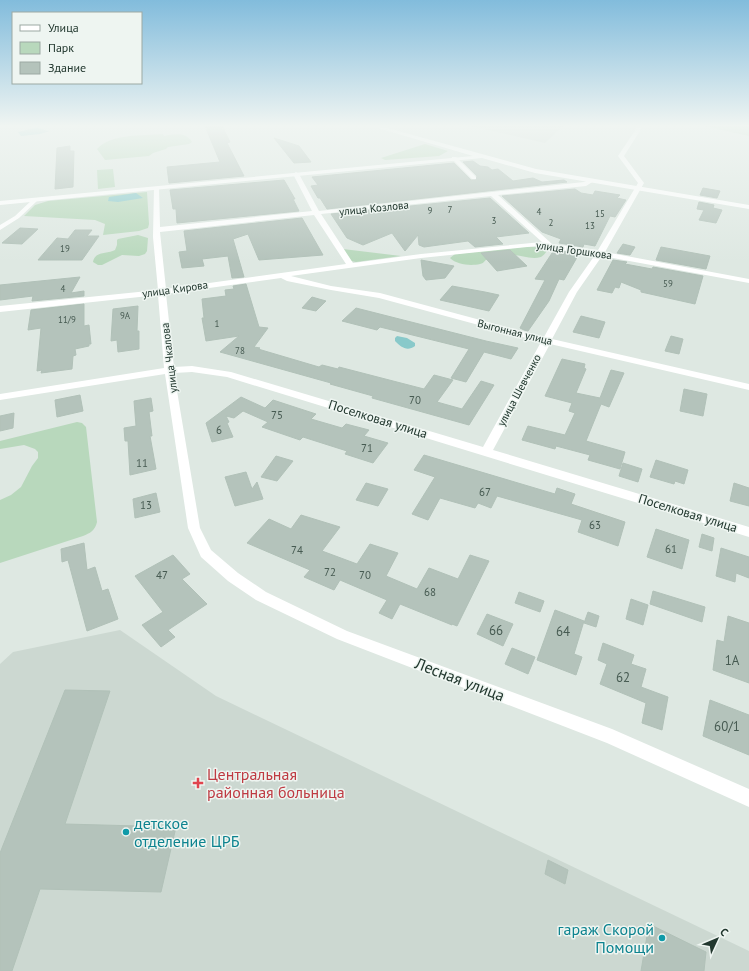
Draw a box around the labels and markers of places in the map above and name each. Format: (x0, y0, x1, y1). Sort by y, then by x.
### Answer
place label: Центральная районная больница (207, 764, 345, 802)
marker: Центральная районная больница (192, 777, 204, 789)
place label: детское отделение ЦРБ (134, 813, 240, 851)
marker: детское отделение ЦРБ (121, 827, 131, 837)
place label: гараж Скорой Помощи (558, 919, 654, 957)
marker: гараж Скорой Помощи (657, 933, 667, 943)

